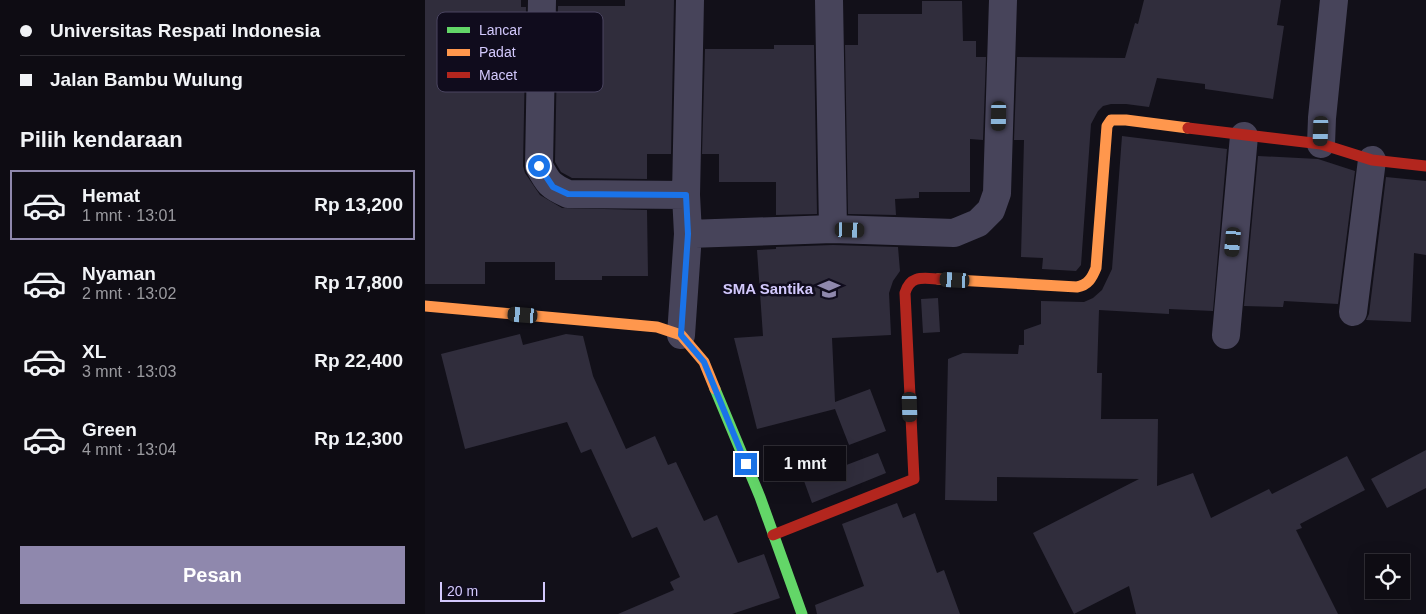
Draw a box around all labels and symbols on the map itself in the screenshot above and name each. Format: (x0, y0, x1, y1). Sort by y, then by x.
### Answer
legend (437, 12, 603, 92)
text: Lancar (479, 22, 522, 38)
text: Padat (479, 44, 516, 60)
text: Macet (479, 67, 517, 83)
car (991, 101, 1006, 131)
car (1312, 116, 1329, 146)
route start (528, 155, 550, 177)
car (834, 222, 865, 238)
car (1224, 226, 1241, 258)
car (939, 272, 970, 288)
school or university icon: SMA Santika (816, 276, 842, 302)
place label: SMA Santika (723, 280, 814, 297)
car (507, 306, 538, 324)
car (901, 392, 918, 422)
callout: 1 mnt (763, 446, 846, 482)
route end (735, 453, 757, 475)
scale bar (440, 579, 545, 602)

